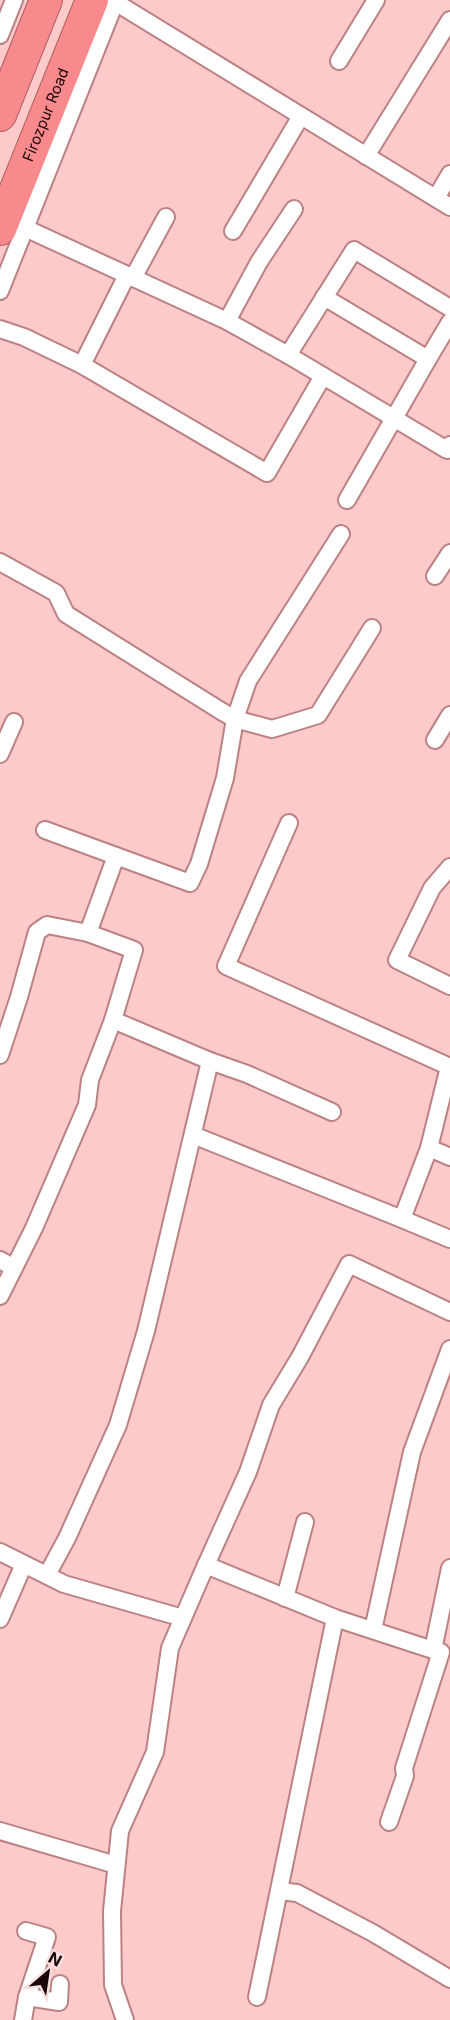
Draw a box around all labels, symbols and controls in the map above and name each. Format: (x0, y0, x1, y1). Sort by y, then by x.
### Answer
street label: Firozpur Road (18, 65, 73, 164)
north arrow (18, 1942, 78, 2002)
text: N (45, 1947, 65, 1971)

